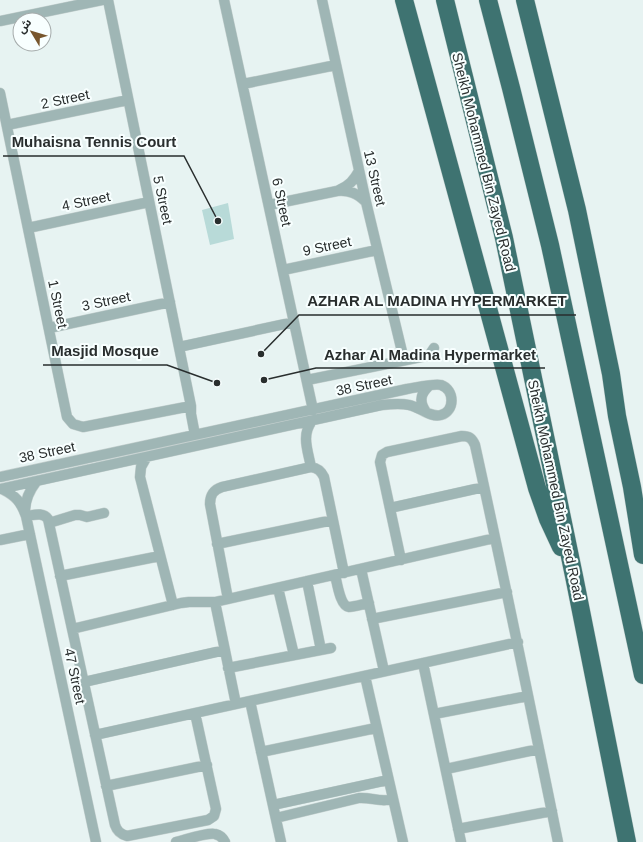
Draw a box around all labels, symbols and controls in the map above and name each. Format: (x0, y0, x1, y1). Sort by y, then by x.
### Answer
north arrow (12, 12, 52, 52)
text: ش (15, 16, 34, 36)
street label: Sheikh Mohammed Bin Zayed Road (449, 51, 519, 273)
street label: 2 Street (39, 86, 91, 112)
callout: Muhaisna Tennis Court (3, 129, 184, 156)
text: Muhaisna Tennis Court (12, 133, 176, 150)
street label: 13 Street (361, 149, 389, 208)
street label: 5 Street (150, 174, 176, 226)
street label: 6 Street (269, 176, 295, 228)
street label: 4 Street (60, 188, 112, 214)
street label: 9 Street (301, 233, 353, 259)
street label: 1 Street (45, 278, 71, 330)
street label: 3 Street (80, 288, 132, 314)
callout: AZHAR AL MADINA HYPERMARKET (299, 288, 576, 315)
text: AZHAR AL MADINA HYPERMARKET (307, 292, 567, 309)
callout: Masjid Mosque (43, 338, 167, 365)
callout: Azhar Al Madina Hypermarket (316, 341, 545, 368)
text: Masjid Mosque (51, 342, 159, 359)
text: Azhar Al Madina Hypermarket (324, 346, 536, 363)
street label: 38 Street (335, 371, 394, 399)
street label: Sheikh Mohammed Bin Zayed Road (525, 378, 587, 602)
street label: 38 Street (18, 438, 77, 466)
street label: 47 Street (61, 647, 89, 706)

